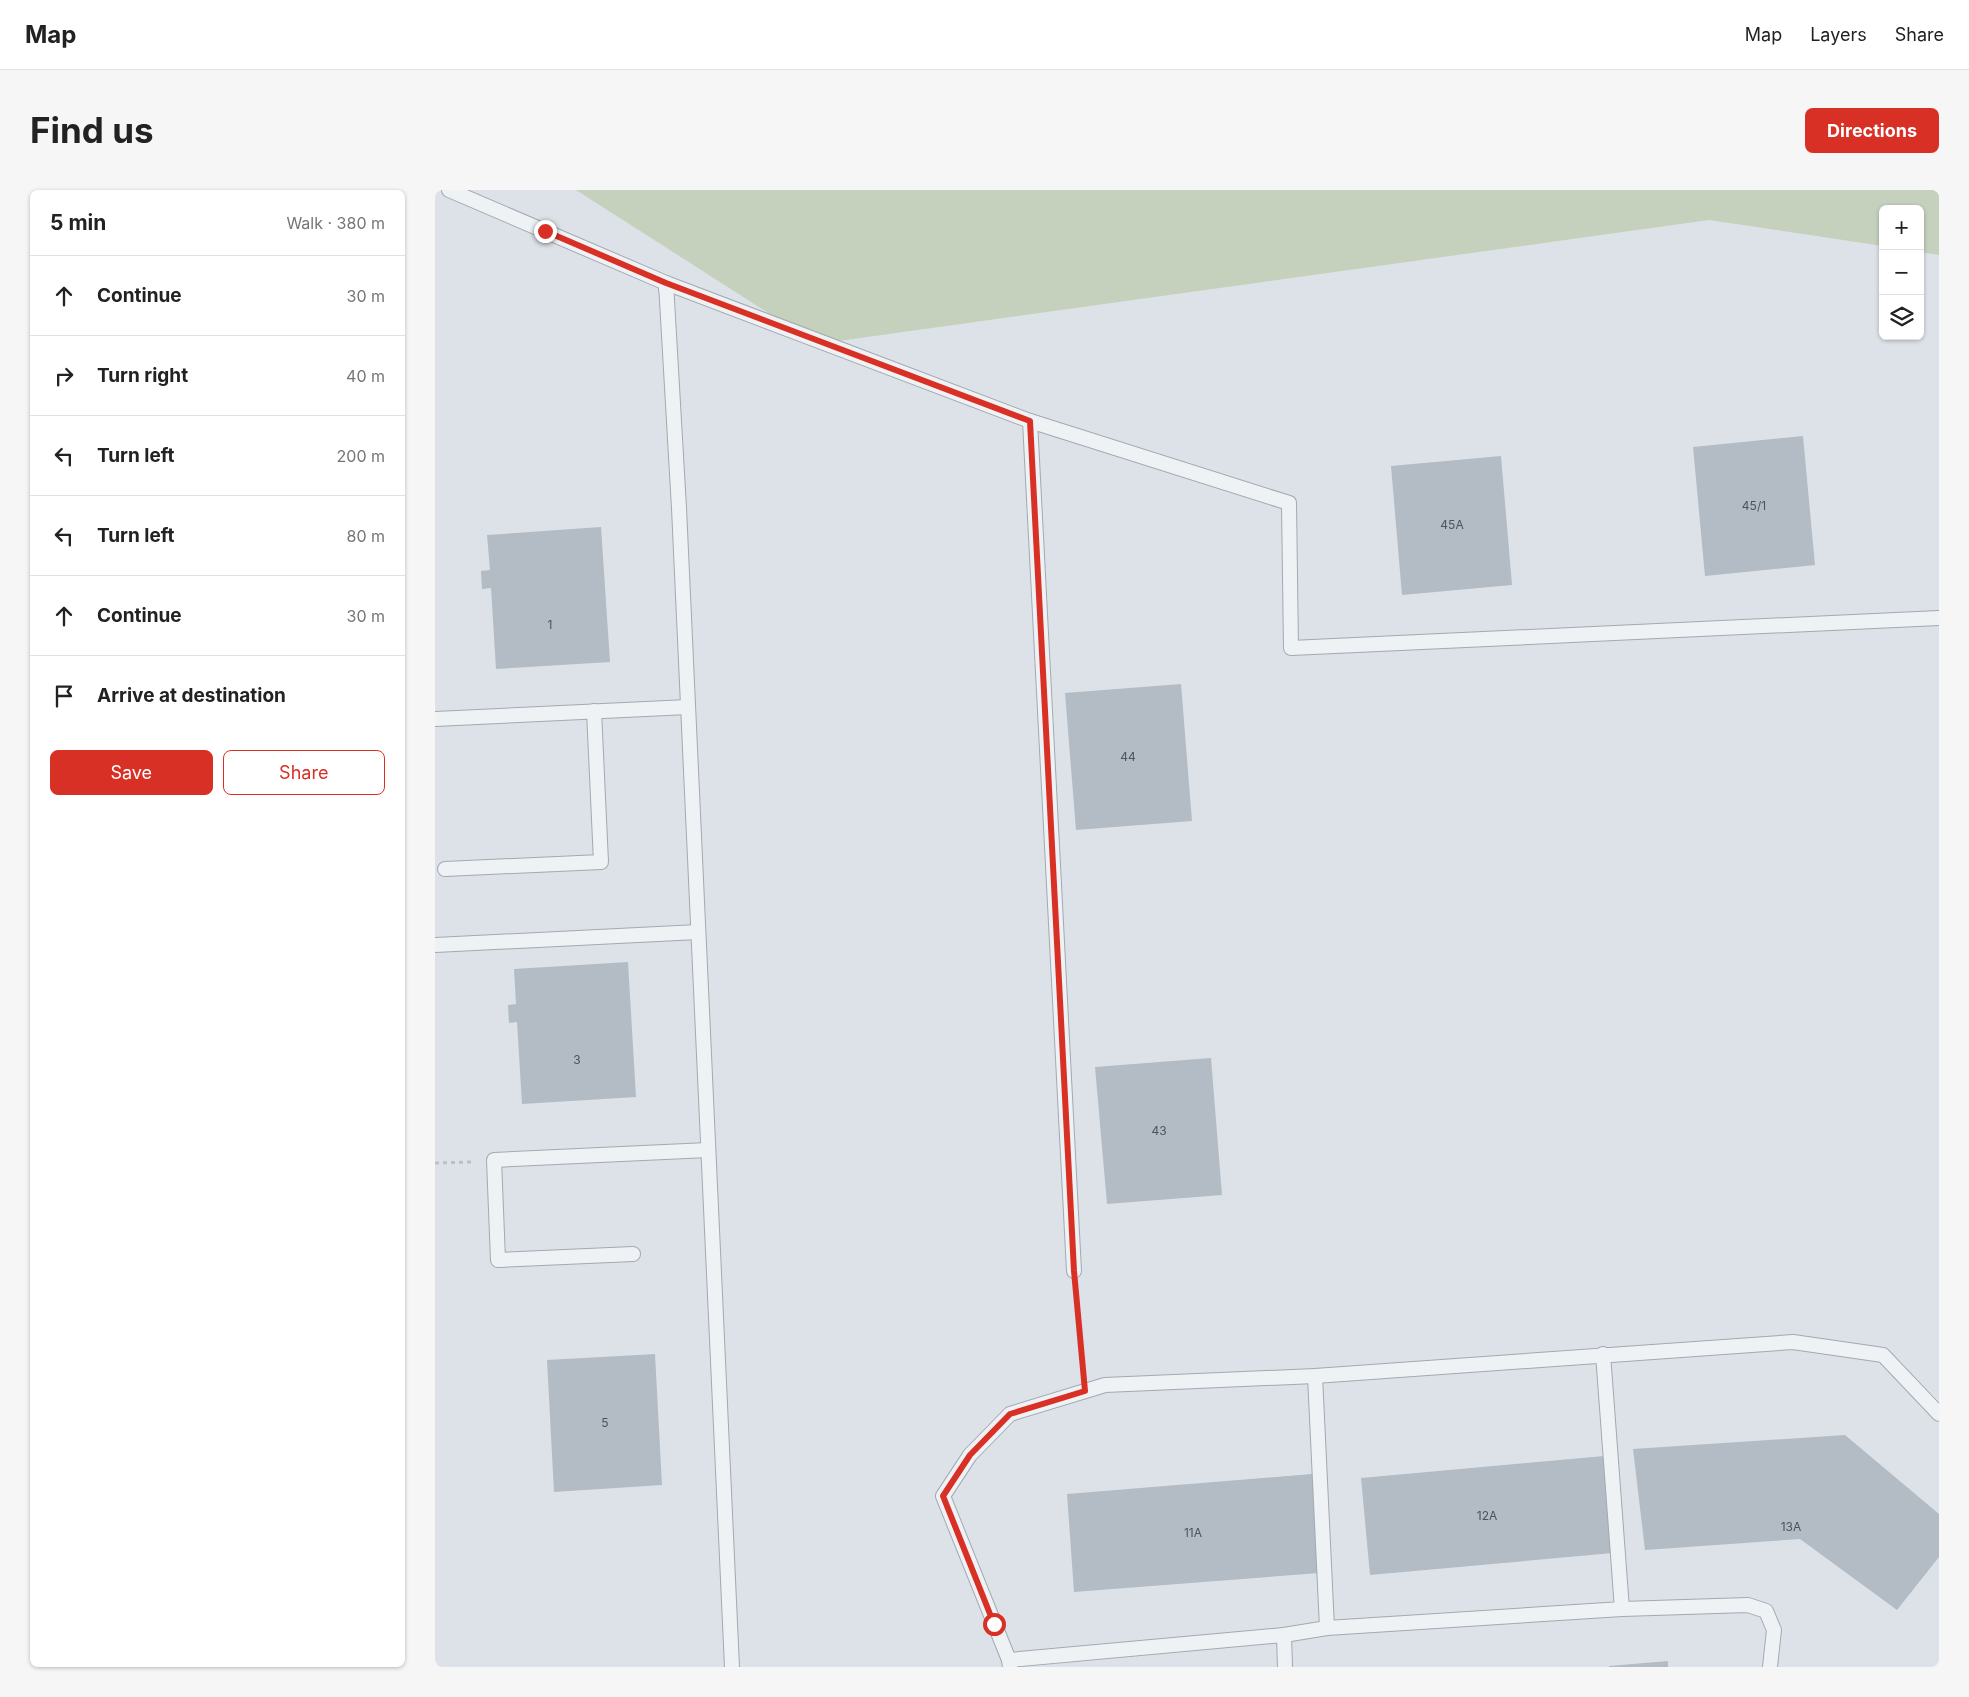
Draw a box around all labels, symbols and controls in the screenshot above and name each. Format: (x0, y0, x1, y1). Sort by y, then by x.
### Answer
text: Map (25, 20, 76, 49)
text: Map (1745, 24, 1782, 45)
text: Layers (1810, 24, 1867, 45)
text: Share (1895, 24, 1944, 45)
button: Directions (1805, 108, 1939, 153)
text: Find us (30, 109, 154, 151)
map controls (1879, 205, 1924, 340)
button: + (1879, 205, 1924, 250)
text: 5 min (50, 210, 106, 235)
text: Walk · 380 m (286, 213, 385, 233)
route end (534, 220, 557, 243)
button: − (1879, 250, 1924, 295)
icon: ahead (50, 282, 78, 310)
text: Continue (97, 284, 182, 307)
text: 30 m (347, 286, 385, 306)
button: layers (1879, 295, 1924, 340)
icon: right (50, 362, 78, 390)
text: Turn right (97, 364, 188, 387)
text: 40 m (346, 366, 385, 386)
icon: left (50, 442, 78, 470)
text: Turn left (97, 444, 175, 467)
text: 200 m (337, 446, 385, 466)
house number: 45/1 (1742, 498, 1766, 513)
house number: 45А (1440, 517, 1464, 532)
icon: left (50, 522, 78, 550)
text: Turn left (97, 524, 175, 547)
text: 80 m (346, 526, 385, 546)
icon: ahead (50, 602, 78, 630)
text: Continue (97, 604, 182, 627)
text: 30 m (347, 606, 385, 626)
house number: 1 (548, 617, 552, 632)
icon: arrive (50, 682, 78, 710)
text: Arrive at destination (97, 684, 286, 707)
house number: 44 (1120, 749, 1136, 764)
button: Save (50, 750, 213, 795)
button: Share (223, 750, 385, 795)
house number: 3 (573, 1052, 581, 1067)
house number: 43 (1151, 1123, 1167, 1138)
house number: 5 (601, 1415, 609, 1430)
house number: 12А (1477, 1508, 1497, 1523)
house number: 13А (1781, 1519, 1801, 1534)
house number: 11А (1184, 1525, 1202, 1540)
route start (983, 1613, 1006, 1636)

